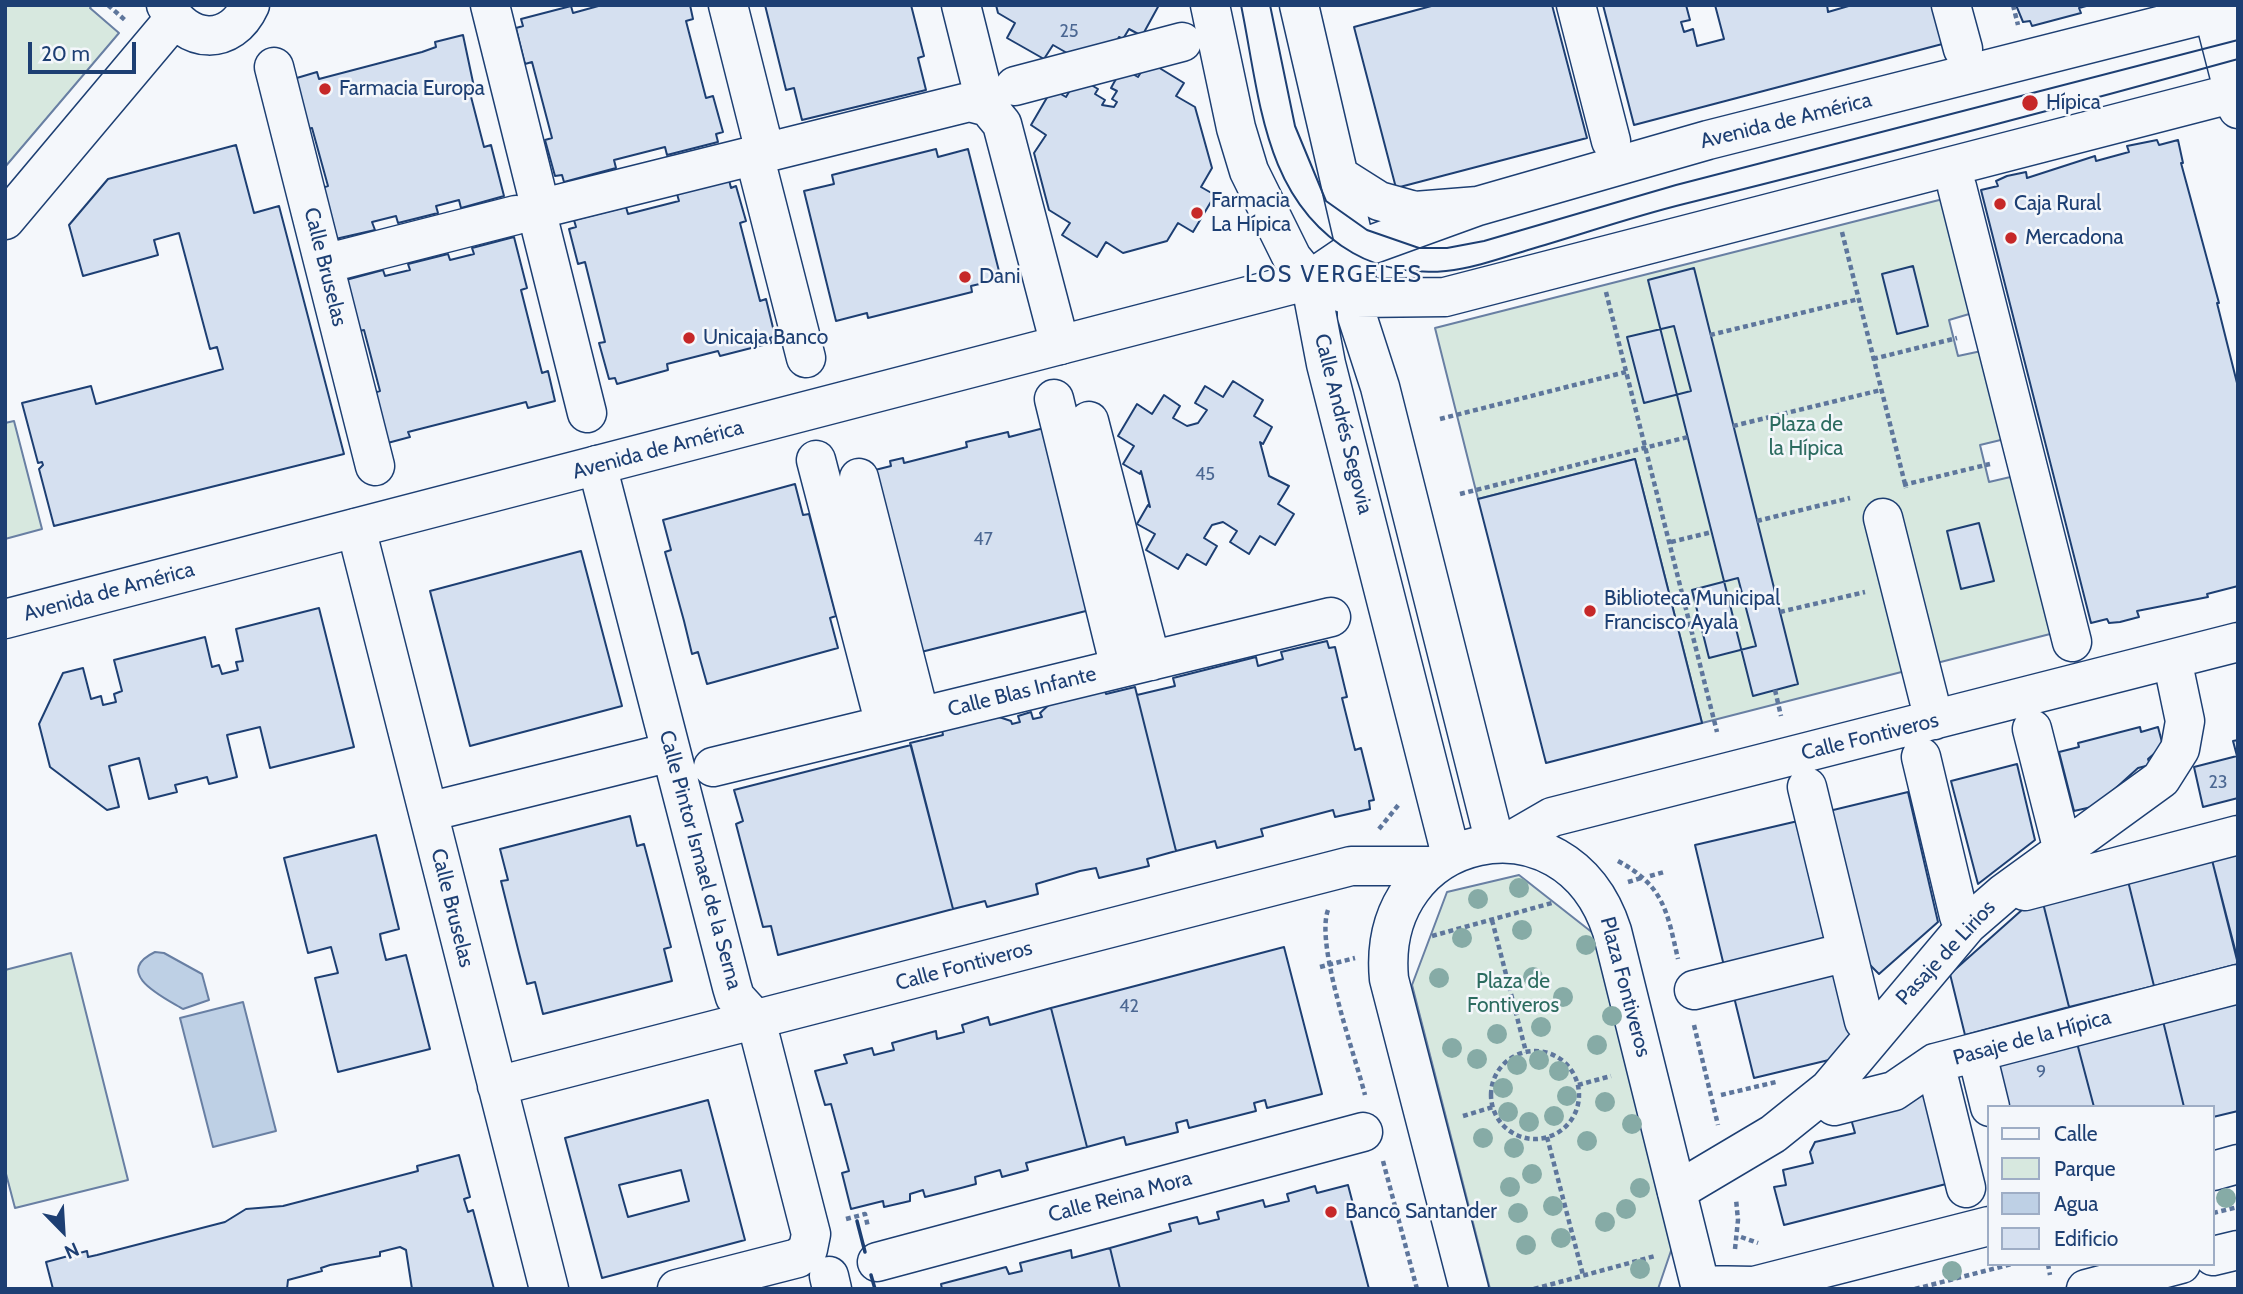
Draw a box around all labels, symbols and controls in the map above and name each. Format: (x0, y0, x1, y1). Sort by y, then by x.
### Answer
house number: 25 (1059, 21, 1079, 43)
scale bar (32, 28, 140, 72)
text: 20 m (41, 41, 90, 66)
place label: Farmacia Europa (339, 76, 485, 102)
marker: Farmacia Europa (317, 81, 333, 97)
street label: Avenida de América (1698, 88, 1874, 154)
place label: Hípica (2046, 90, 2101, 116)
marker: Hípica (2020, 93, 2040, 113)
place label: Farmacia La Hípica (1211, 188, 1291, 238)
place label: Caja Rural (2014, 191, 2101, 217)
marker: Caja Rural (1992, 196, 2008, 212)
street label: Calle Bruselas (298, 205, 352, 329)
marker: Farmacia La Hípica (1189, 205, 1205, 221)
place label: Mercadona (2025, 225, 2124, 251)
marker: Mercadona (2003, 230, 2019, 246)
district label: LOS VERGELES (1247, 261, 1421, 289)
place label: Dani (979, 264, 1020, 290)
marker: Dani (957, 269, 973, 285)
place label: Unicaja Banco (703, 325, 828, 351)
marker: Unicaja Banco (681, 330, 697, 346)
street label: Calle Andrés Segovia (1308, 331, 1378, 517)
park label: Plaza de la Hípica (1769, 412, 1843, 462)
street label: Avenida de América (570, 415, 746, 485)
house number: 45 (1195, 464, 1215, 486)
house number: 47 (973, 529, 993, 551)
street label: Avenida de América (21, 557, 197, 627)
place label: Biblioteca Municipal Francisco Ayala (1604, 586, 1780, 636)
marker: Biblioteca Municipal Francisco Ayala (1582, 603, 1598, 619)
street label: Calle Blas Infante (945, 661, 1099, 723)
street label: Calle Fontiveros (1799, 708, 1941, 766)
street label: Calle Pintor Ismael de la Serna (653, 728, 747, 992)
house number: 23 (2208, 772, 2228, 794)
street label: Calle Bruselas (425, 846, 479, 970)
street label: Pasaje de Lirios (1891, 895, 2001, 1011)
street label: Plaza Fontiveros (1594, 914, 1656, 1060)
street label: Calle Fontiveros (893, 936, 1035, 996)
park label: Plaza de Fontiveros (1467, 969, 1559, 1019)
house number: 42 (1119, 996, 1139, 1018)
street label: Pasaje de la Hípica (1950, 1005, 2114, 1071)
house number: 9 (2036, 1062, 2046, 1084)
legend (1988, 1105, 2215, 1266)
text: Calle (2054, 1121, 2098, 1146)
text: Parque (2054, 1156, 2116, 1181)
street label: Calle Reina Mora (1046, 1166, 1194, 1228)
text: Agua (2054, 1191, 2098, 1216)
north arrow (28, 1196, 98, 1266)
place label: Banco Santander (1345, 1199, 1497, 1225)
marker: Banco Santander (1323, 1204, 1339, 1220)
text: Edificio (2054, 1226, 2118, 1251)
text: N (61, 1237, 83, 1264)

